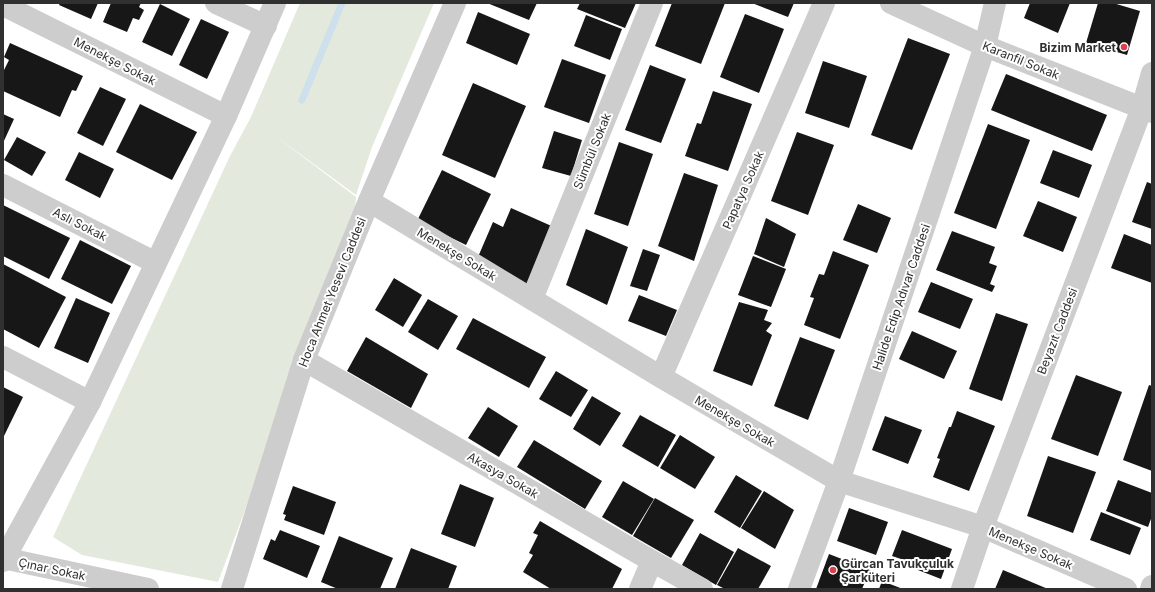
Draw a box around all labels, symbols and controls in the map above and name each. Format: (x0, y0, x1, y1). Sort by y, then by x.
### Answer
street label: Menekşe Sokak (71, 34, 159, 88)
street label: Karanfil Sokak (980, 38, 1062, 82)
place label: Bizim Market (1039, 40, 1117, 55)
marker: Bizim Market (1119, 42, 1129, 52)
street label: Sümbül Sokak (570, 110, 614, 191)
street label: Papatya Sokak (719, 148, 767, 232)
street label: Aslı Sokak (50, 204, 110, 244)
street label: Hoca Ahmet Yesevi Caddesi (295, 215, 369, 369)
street label: Halide Edip Adıvar Caddesi (869, 222, 933, 372)
street label: Menekşe Sokak (415, 224, 500, 284)
street label: Beyazıt Caddesi (1034, 286, 1080, 376)
street label: Menekşe Sokak (692, 392, 778, 450)
street label: Akasya Sokak (465, 449, 542, 502)
street label: Menekşe Sokak (987, 524, 1076, 573)
street label: Çınar Sokak (17, 555, 87, 584)
place label: Gürcan Tavukçuluk Şarküteri (841, 556, 954, 585)
marker: Gürcan Tavukçuluk Şarküteri (828, 565, 838, 575)

